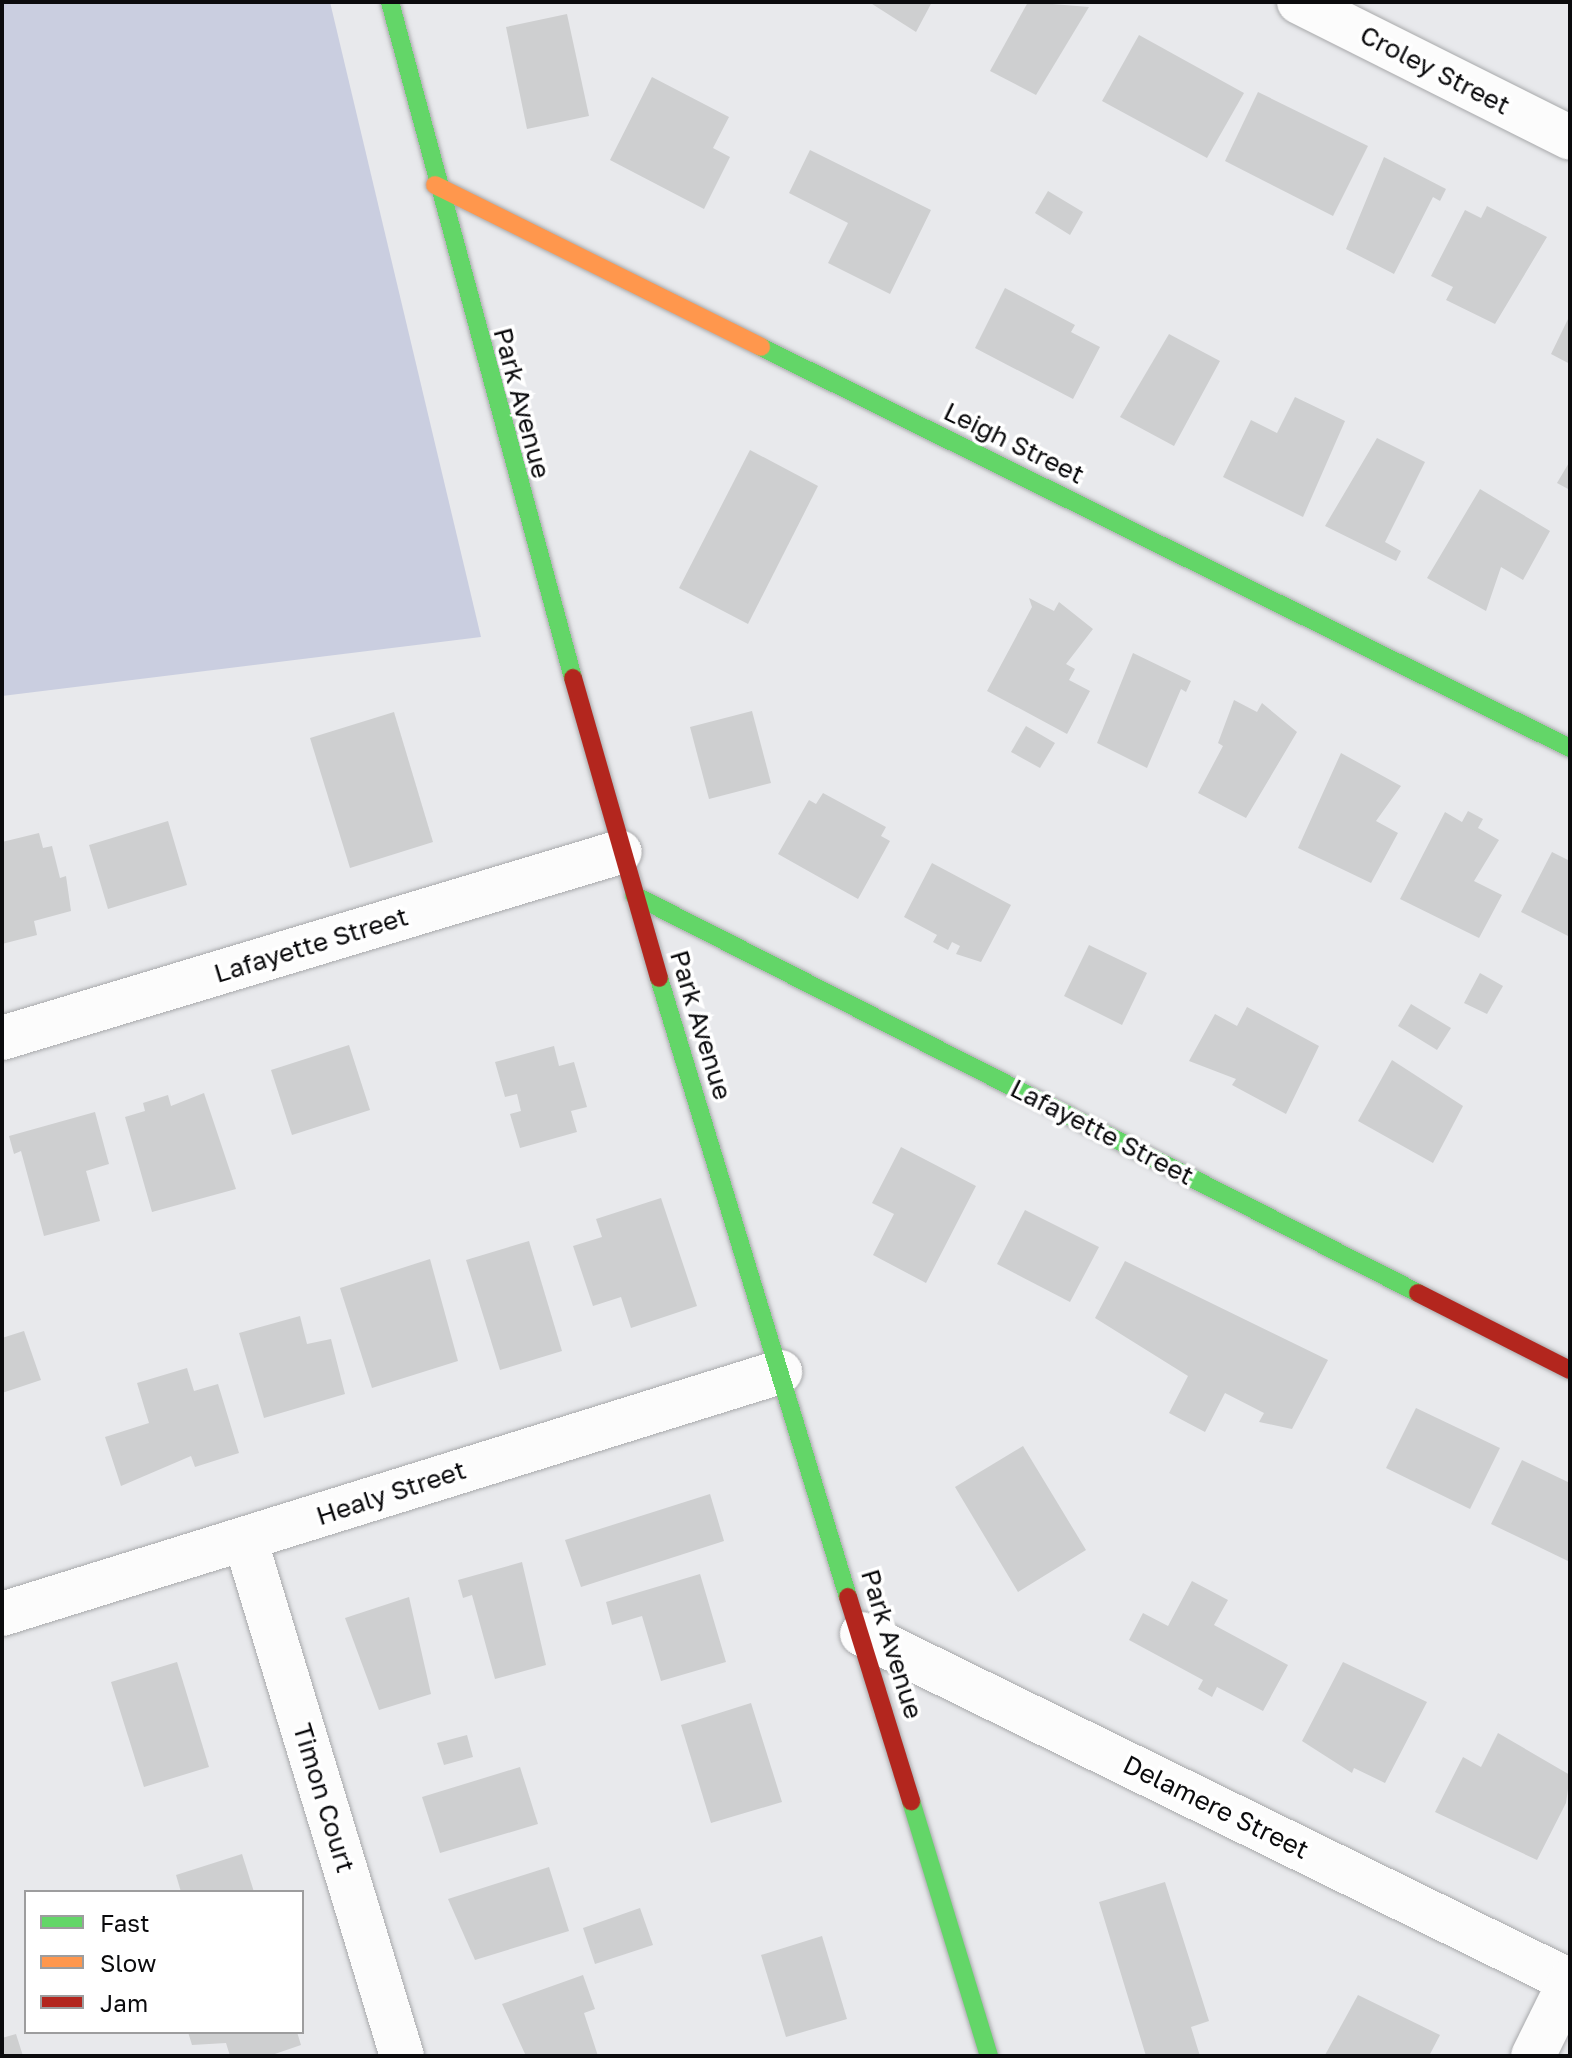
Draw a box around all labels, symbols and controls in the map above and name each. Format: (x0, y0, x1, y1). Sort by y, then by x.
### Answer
street label: Croley Street (1355, 19, 1515, 121)
street label: Park Avenue (487, 324, 557, 482)
street label: Leigh Street (939, 396, 1089, 490)
street label: Lafayette Street (210, 901, 412, 989)
street label: Park Avenue (663, 947, 739, 1103)
street label: Lafayette Street (1005, 1072, 1199, 1192)
street label: Healy Street (312, 1454, 470, 1532)
street label: Park Avenue (854, 1566, 930, 1722)
street label: Timon Court (287, 1720, 361, 1876)
street label: Delamere Street (1118, 1749, 1314, 1865)
legend (24, 1890, 304, 2034)
text: Fast (100, 1908, 150, 1937)
text: Slow (100, 1948, 156, 1977)
text: Jam (100, 1988, 148, 2017)

